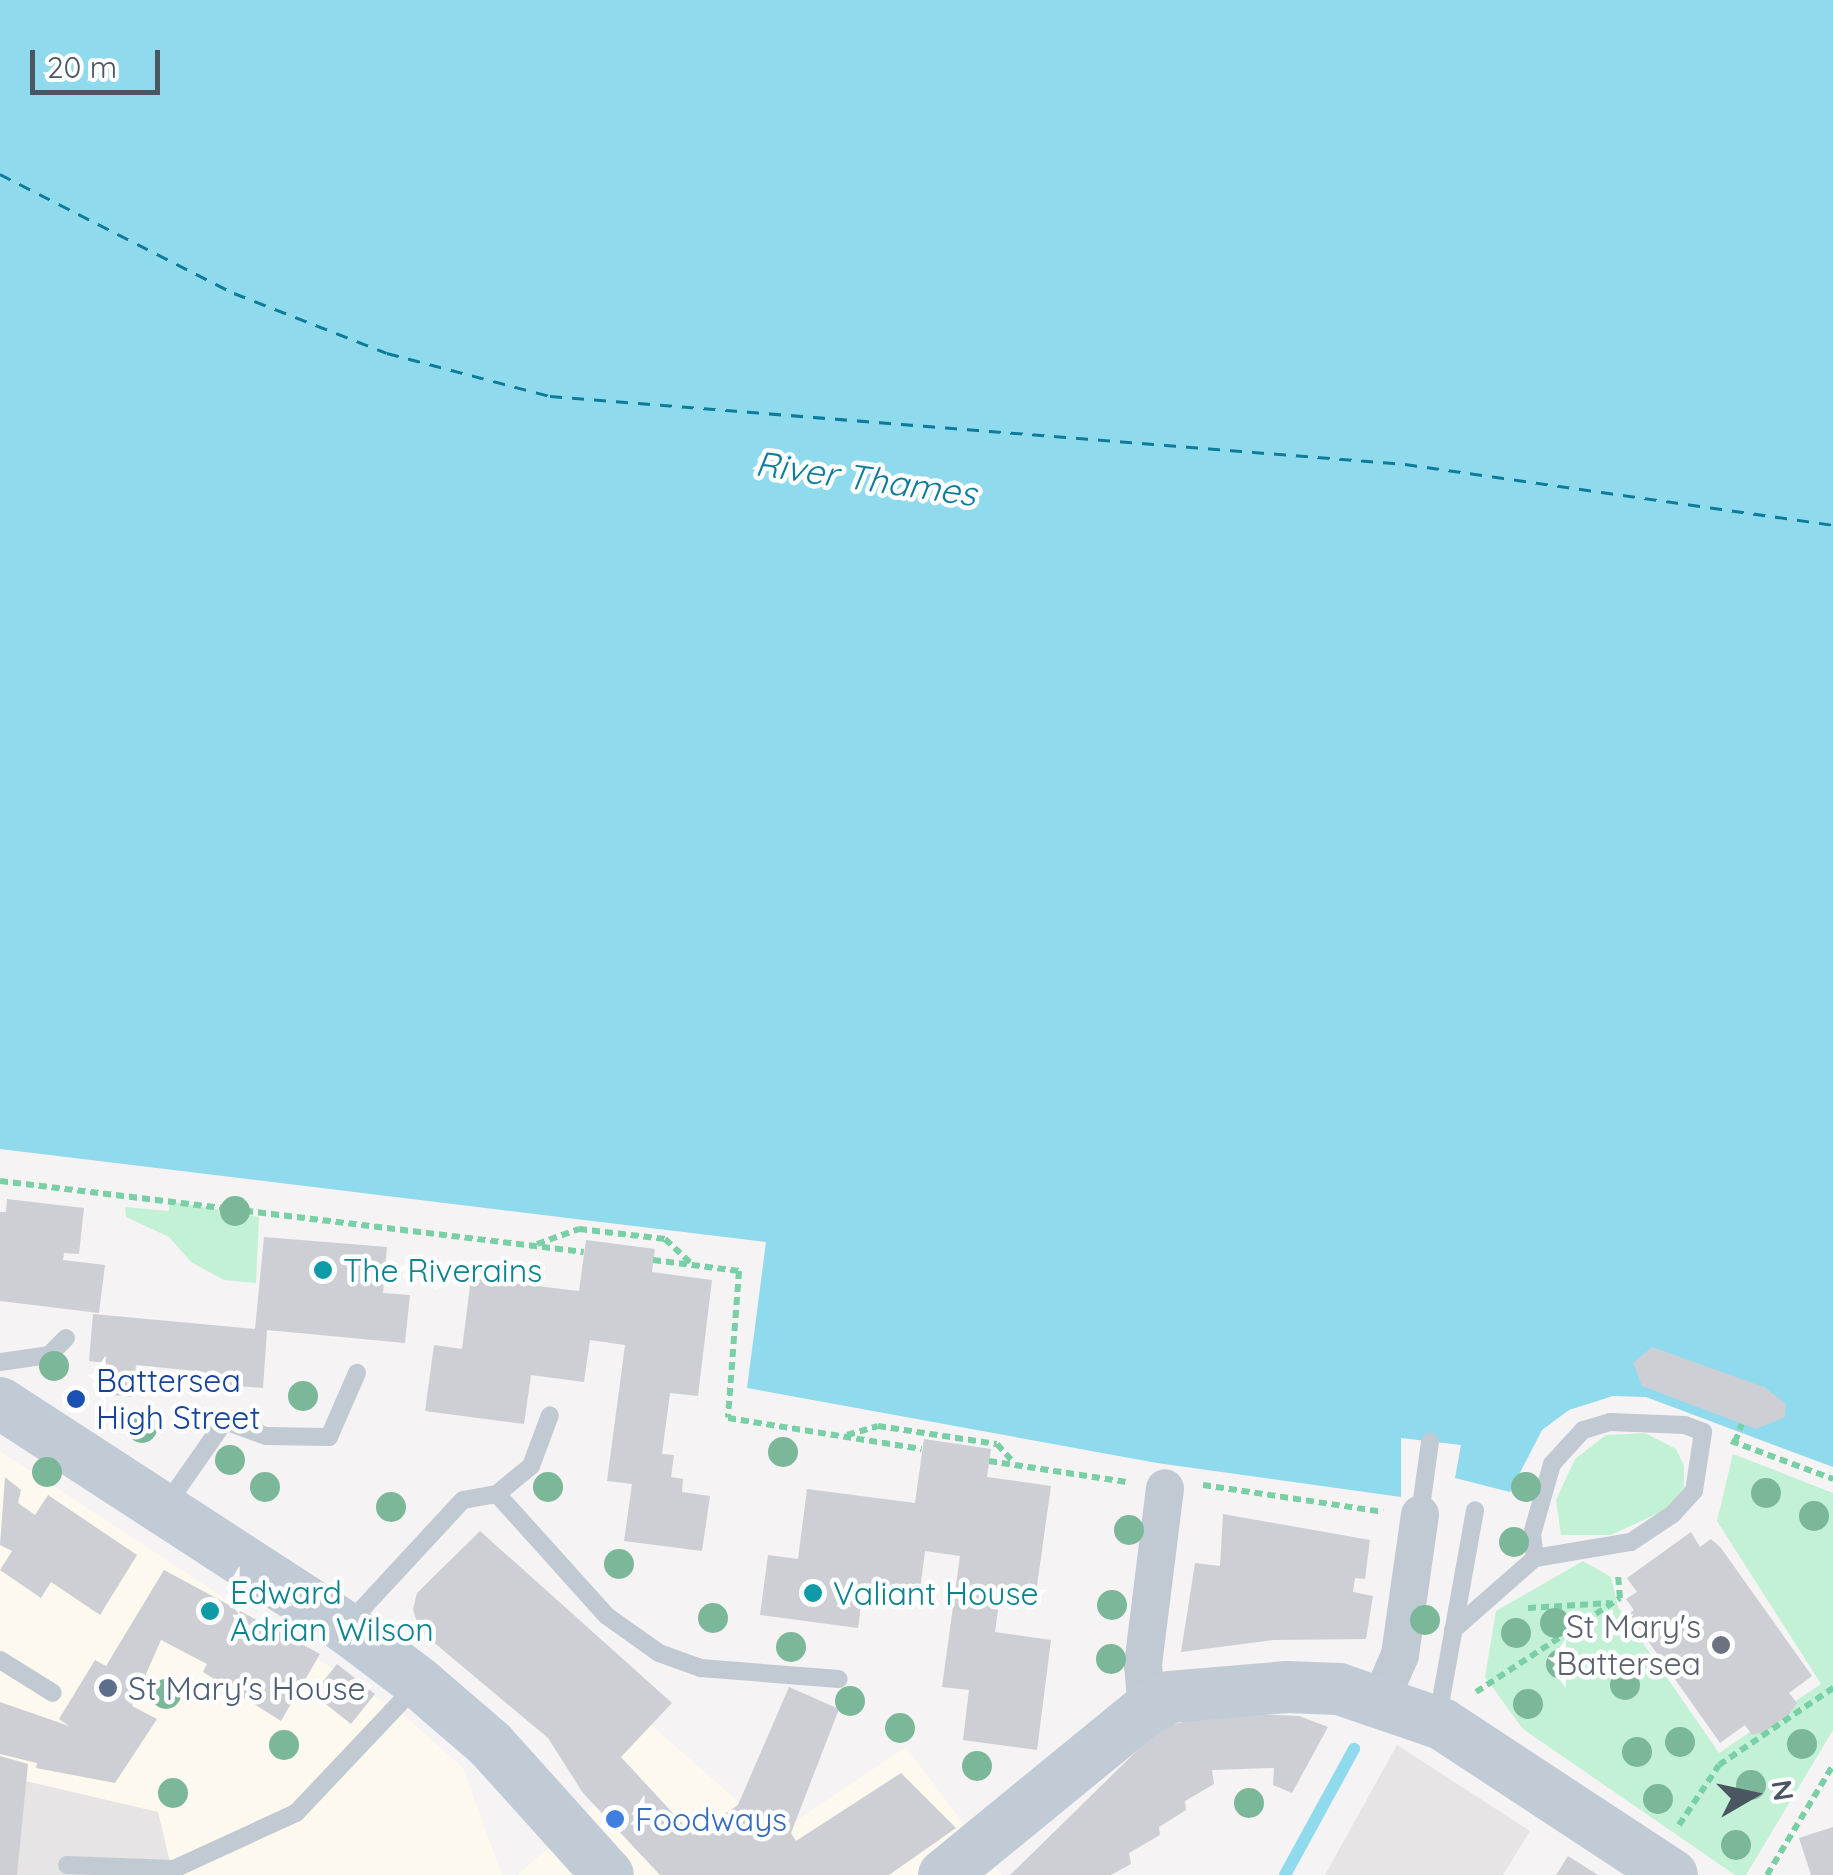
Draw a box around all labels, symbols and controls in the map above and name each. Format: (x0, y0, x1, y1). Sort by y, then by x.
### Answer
scale bar (35, 30, 165, 92)
text: 20 m (47, 48, 117, 86)
water label: River Thames (753, 442, 979, 514)
place label: The Riverains (343, 1251, 542, 1289)
marker: The Riverains (312, 1259, 334, 1281)
place label: Battersea High Street (96, 1362, 260, 1437)
marker: Battersea High Street (65, 1388, 87, 1410)
place label: Edward Adrian Wilson (230, 1574, 434, 1649)
place label: Valiant House (833, 1574, 1039, 1612)
marker: Valiant House (802, 1582, 824, 1604)
marker: Edward Adrian Wilson (199, 1600, 221, 1622)
place label: St Mary's Battersea (1556, 1608, 1701, 1683)
marker: St Mary's Battersea (1710, 1634, 1732, 1656)
place label: St Mary's House (128, 1669, 366, 1707)
marker: St Mary's House (97, 1677, 119, 1699)
north arrow (1703, 1745, 1803, 1845)
text: N (1764, 1777, 1802, 1803)
place label: Foodways (635, 1800, 787, 1838)
marker: Foodways (604, 1808, 626, 1830)

